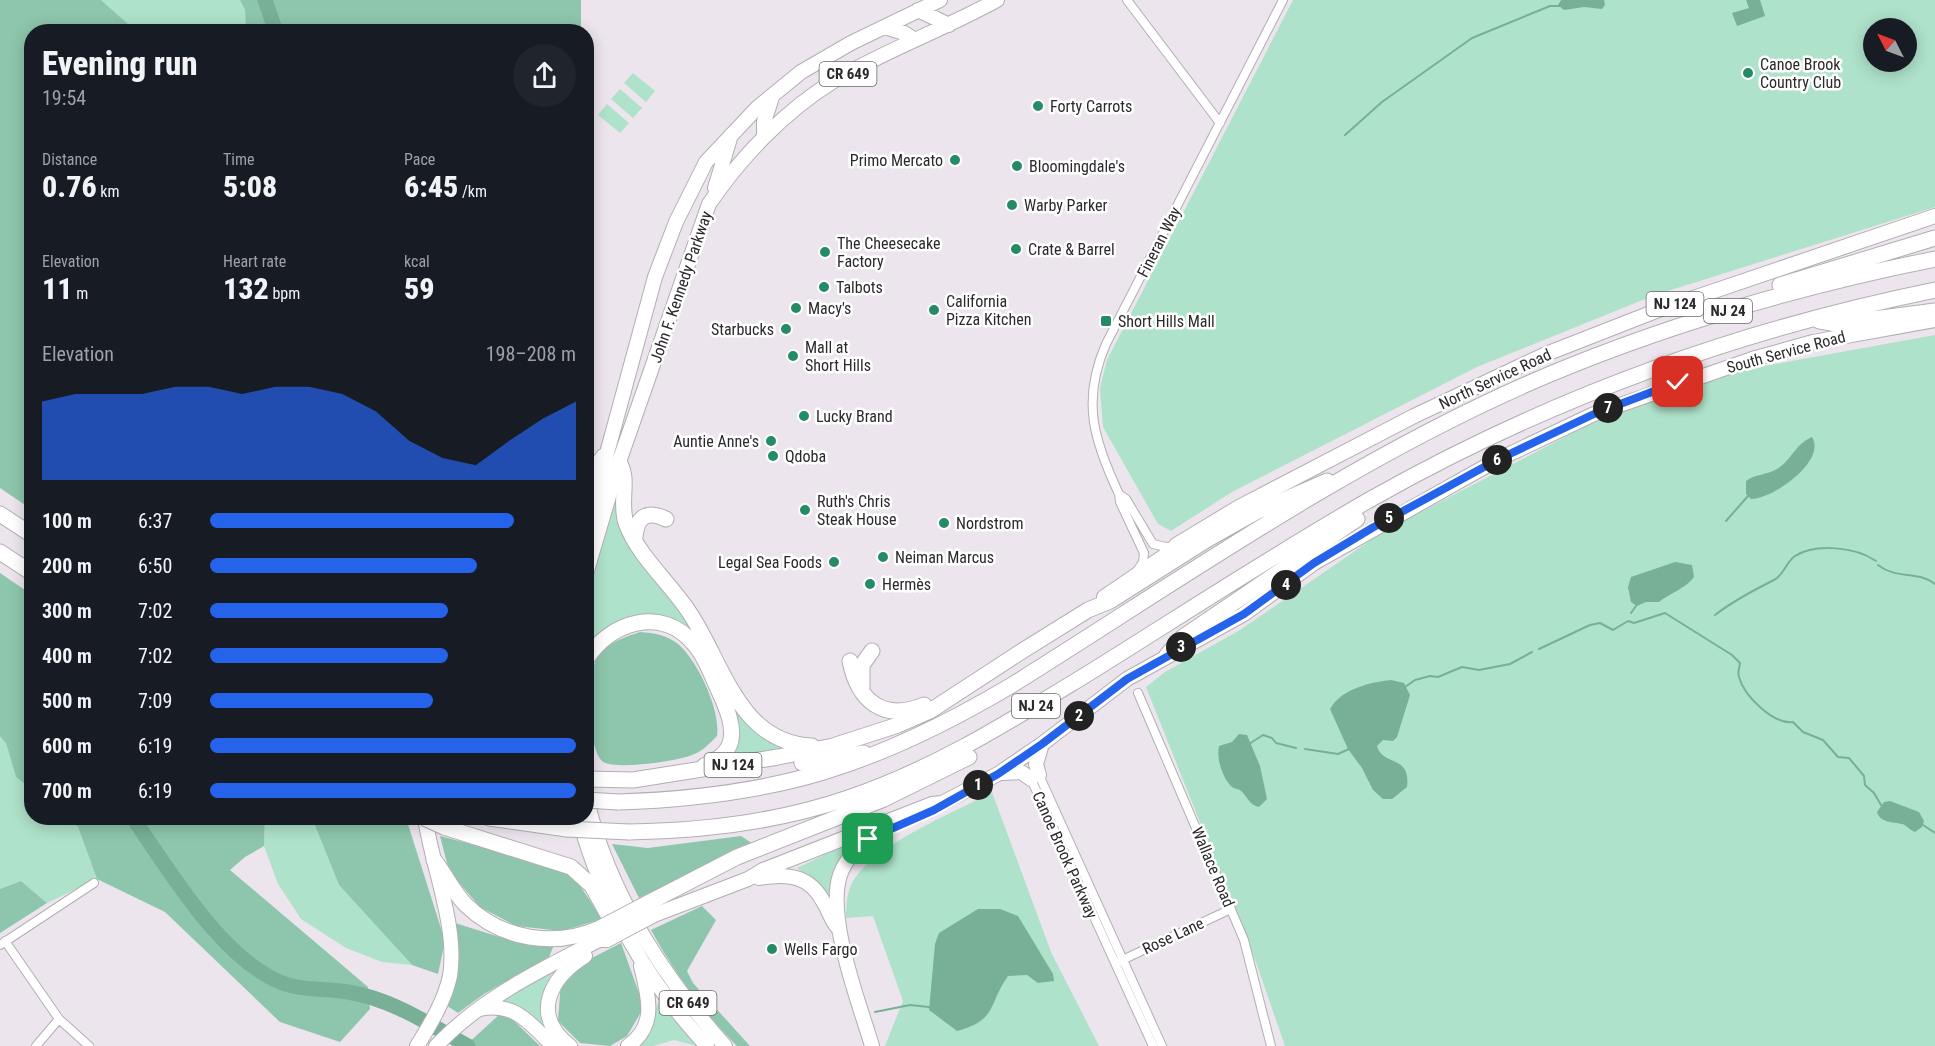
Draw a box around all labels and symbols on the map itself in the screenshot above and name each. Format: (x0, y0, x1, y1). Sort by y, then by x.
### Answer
north arrow (1863, 18, 1917, 72)
place label: Canoe Brook Country Club (1760, 55, 1841, 92)
road number: CR 649 (820, 62, 876, 86)
marker: Canoe Brook Country Club (1741, 66, 1755, 80)
place label: Forty Carrots (1050, 97, 1132, 116)
marker: Forty Carrots (1031, 99, 1045, 113)
place label: Primo Mercato (850, 151, 943, 170)
marker: Primo Mercato (948, 153, 962, 167)
place label: Bloomingdale's (1029, 157, 1125, 176)
marker: Bloomingdale's (1010, 159, 1024, 173)
place label: Warby Parker (1024, 196, 1107, 215)
marker: Warby Parker (1005, 198, 1019, 212)
street label: Fineran Way (1133, 203, 1185, 280)
street label: John F. Kennedy Parkway (646, 208, 716, 365)
place label: The Cheesecake Factory (837, 234, 940, 271)
place label: Crate & Barrel (1028, 240, 1115, 259)
marker: Crate & Barrel (1009, 242, 1023, 256)
marker: The Cheesecake Factory (818, 245, 832, 259)
place label: Talbots (836, 278, 883, 297)
marker: Talbots (817, 280, 831, 294)
place label: California Pizza Kitchen (946, 292, 1031, 329)
road number: NJ 124 (1646, 292, 1704, 316)
place label: Macy's (808, 299, 851, 318)
road number: NJ 24 (1704, 299, 1752, 323)
marker: Macy's (789, 301, 803, 315)
marker: California Pizza Kitchen (927, 303, 941, 317)
place label: Short Hills Mall (1118, 312, 1215, 331)
marker: Short Hills Mall (1099, 314, 1113, 328)
place label: Starbucks (711, 320, 774, 339)
marker: Starbucks (779, 322, 793, 336)
street label: South Service Road (1725, 327, 1847, 377)
place label: Mall at Short Hills (805, 338, 871, 375)
street label: North Service Road (1436, 345, 1554, 413)
marker: Mall at Short Hills (786, 349, 800, 363)
pin (1652, 356, 1703, 407)
pin: 7 (1593, 393, 1623, 423)
place label: Lucky Brand (816, 407, 893, 426)
marker: Lucky Brand (797, 409, 811, 423)
place label: Auntie Anne's (673, 432, 759, 451)
marker: Auntie Anne's (764, 434, 778, 448)
pin: 6 (1482, 445, 1512, 475)
place label: Qdoba (785, 447, 826, 466)
marker: Qdoba (766, 449, 780, 463)
place label: Ruth's Chris Steak House (817, 492, 897, 529)
marker: Ruth's Chris Steak House (798, 503, 812, 517)
pin: 5 (1374, 503, 1404, 533)
place label: Nordstrom (956, 514, 1023, 533)
marker: Nordstrom (937, 516, 951, 530)
place label: Neiman Marcus (895, 548, 994, 567)
marker: Neiman Marcus (876, 550, 890, 564)
place label: Legal Sea Foods (718, 553, 822, 572)
marker: Legal Sea Foods (827, 555, 841, 569)
pin: 4 (1271, 570, 1301, 600)
place label: Hermès (882, 575, 931, 594)
marker: Hermès (863, 577, 877, 591)
pin: 3 (1166, 632, 1196, 662)
road number: NJ 24 (1012, 694, 1060, 718)
pin: 2 (1064, 701, 1094, 731)
road number: NJ 124 (704, 753, 762, 777)
pin: 1 (963, 770, 993, 800)
street label: Canoe Brook Parkway (1028, 788, 1102, 922)
pin (842, 813, 893, 864)
street label: Wallace Road (1188, 824, 1238, 910)
street label: Rose Lane (1139, 914, 1207, 958)
place label: Wells Fargo (784, 940, 858, 959)
marker: Wells Fargo (765, 942, 779, 956)
road number: CR 649 (660, 991, 716, 1015)

